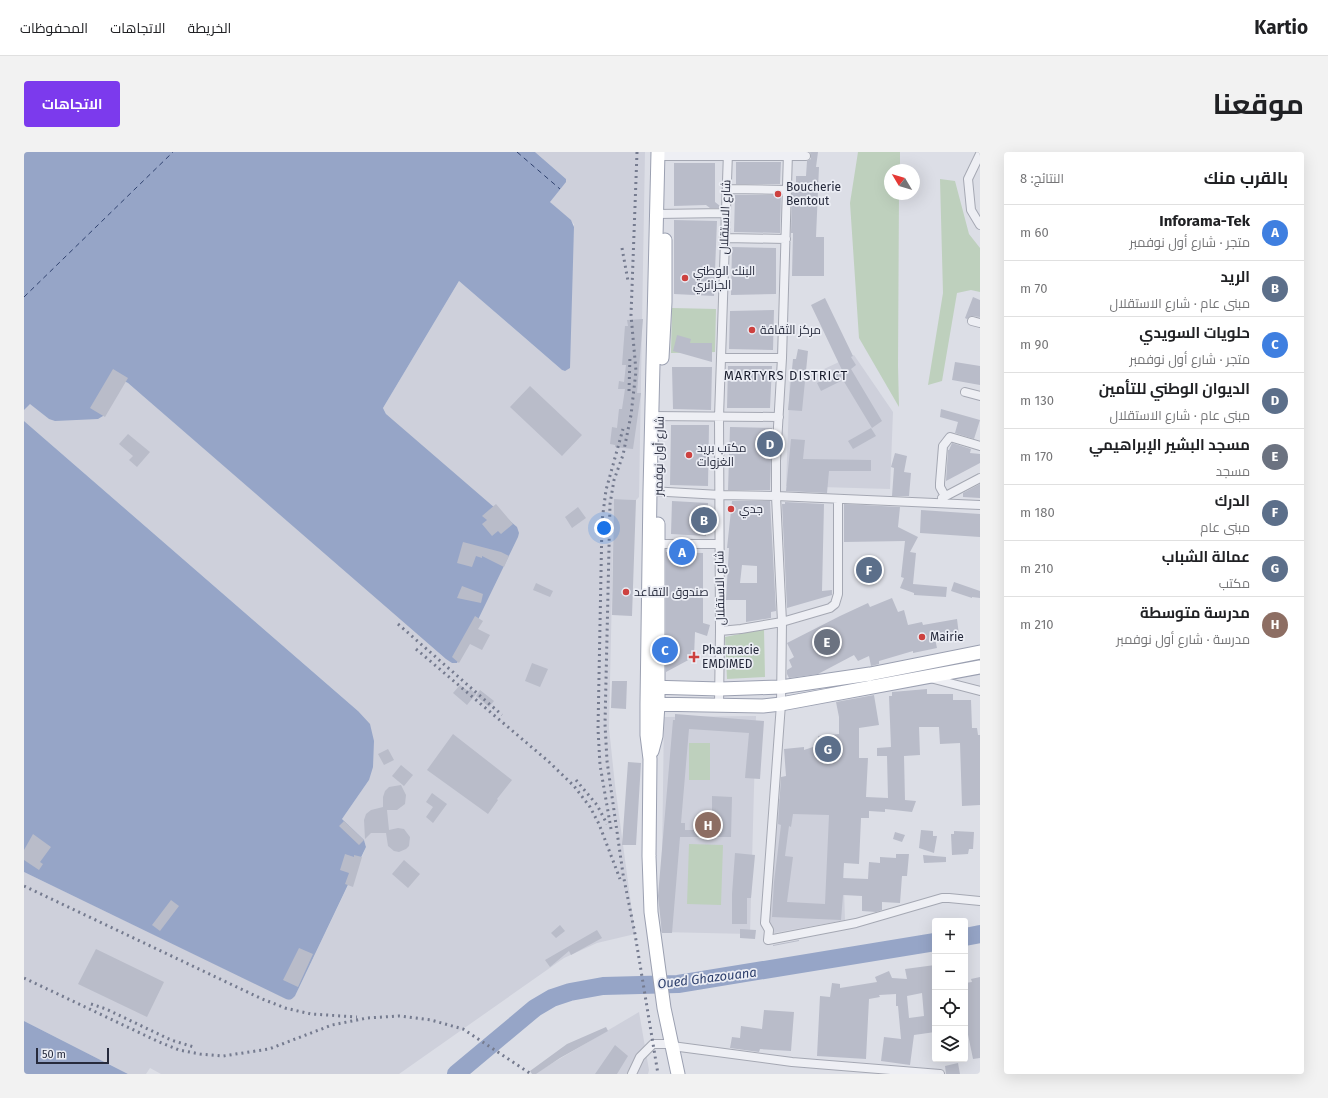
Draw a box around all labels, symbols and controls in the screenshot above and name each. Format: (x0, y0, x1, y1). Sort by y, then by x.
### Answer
text: Kartio (1254, 16, 1308, 39)
text: المحفوظات (20, 20, 88, 37)
text: الاتجاهات (110, 20, 166, 37)
text: الخريطة (188, 20, 231, 37)
button: الاتجاهات (24, 81, 120, 127)
text: موقعنا (1213, 88, 1304, 121)
north arrow (884, 164, 920, 200)
text: بالقرب منك (1204, 168, 1288, 189)
text: النتائج: 8 (1020, 171, 1064, 186)
street label: شارع الاستقلال (717, 179, 734, 255)
place label: Boucherie Bentout (786, 180, 841, 208)
marker: Boucherie Bentout (773, 189, 783, 199)
text: Inforama-Tek (1159, 212, 1250, 230)
text: 60 m (1020, 225, 1049, 240)
text: A (1271, 225, 1279, 240)
text: متجر · شارع أول نوفمبر (1129, 235, 1250, 250)
place label: البنك الوطني الجزائري (693, 264, 755, 295)
text: الريد (1220, 268, 1250, 286)
marker: البنك الوطني الجزائري (680, 273, 690, 283)
text: 70 m (1020, 281, 1047, 296)
text: B (1271, 281, 1279, 296)
text: مبنى عام · شارع الاستقلال (1110, 296, 1250, 311)
place label: مركز الثقافة (760, 323, 821, 337)
text: حلويات السويدي (1139, 324, 1250, 342)
marker: مركز الثقافة (747, 325, 757, 335)
text: 90 m (1020, 337, 1049, 352)
text: C (1271, 337, 1279, 352)
text: متجر · شارع أول نوفمبر (1129, 352, 1250, 367)
district label: MARTYRS DISTRICT (724, 368, 848, 383)
text: الديوان الوطني للتأمين (1099, 380, 1250, 398)
text: 130 m (1020, 393, 1054, 408)
text: D (1271, 393, 1279, 408)
text: مبنى عام · شارع الاستقلال (1110, 408, 1250, 423)
street label: شارع أول نوفمبر (650, 416, 668, 497)
pin: D (757, 429, 783, 459)
text: مسجد البشير الإبراهيمي (1089, 436, 1250, 454)
place label: مكتب بريد الغزوات (697, 441, 747, 469)
text: 170 m (1020, 449, 1053, 464)
text: E (1272, 449, 1278, 464)
marker: مكتب بريد الغزوات (684, 450, 694, 460)
text: مسجد (1216, 464, 1250, 479)
text: الدرك (1215, 492, 1250, 510)
place label: جدي (739, 502, 763, 519)
marker: جدي (726, 504, 736, 514)
pin: B (691, 505, 717, 535)
text: 180 m (1020, 505, 1055, 520)
text: F (1272, 505, 1278, 520)
your location (594, 518, 614, 538)
text: مبنى عام (1200, 520, 1250, 535)
pin: A (669, 537, 695, 567)
text: عمالة الشباب (1162, 548, 1250, 566)
street label: شارع الاستقلال (712, 551, 729, 625)
pin: F (856, 555, 882, 585)
text: 210 m (1020, 561, 1054, 576)
text: G (1271, 561, 1279, 576)
text: مكتب (1219, 576, 1250, 591)
place label: صندوق التقاعد (634, 585, 709, 599)
marker: صندوق التقاعد (621, 587, 631, 597)
text: مدرسة متوسطة (1140, 604, 1250, 622)
text: 210 m (1020, 617, 1054, 632)
text: H (1271, 617, 1279, 632)
pin: E (814, 627, 840, 657)
place label: Mairie (930, 630, 964, 644)
marker: Mairie (917, 632, 927, 642)
text: مدرسة · شارع أول نوفمبر (1116, 632, 1250, 647)
pin: C (652, 635, 678, 665)
place label: Pharmacie EMDIMED (702, 643, 759, 671)
marker: Pharmacie EMDIMED (689, 652, 699, 662)
pin: G (815, 734, 841, 764)
pin: H (695, 810, 721, 840)
map controls (932, 918, 968, 1062)
button: + (932, 918, 968, 954)
button: − (932, 954, 968, 990)
water label: Oued Ghazouana (656, 964, 758, 992)
button: locate (932, 990, 968, 1026)
button: layers (932, 1026, 968, 1062)
scale bar (36, 1046, 109, 1065)
text: 50 m (42, 1048, 66, 1061)

